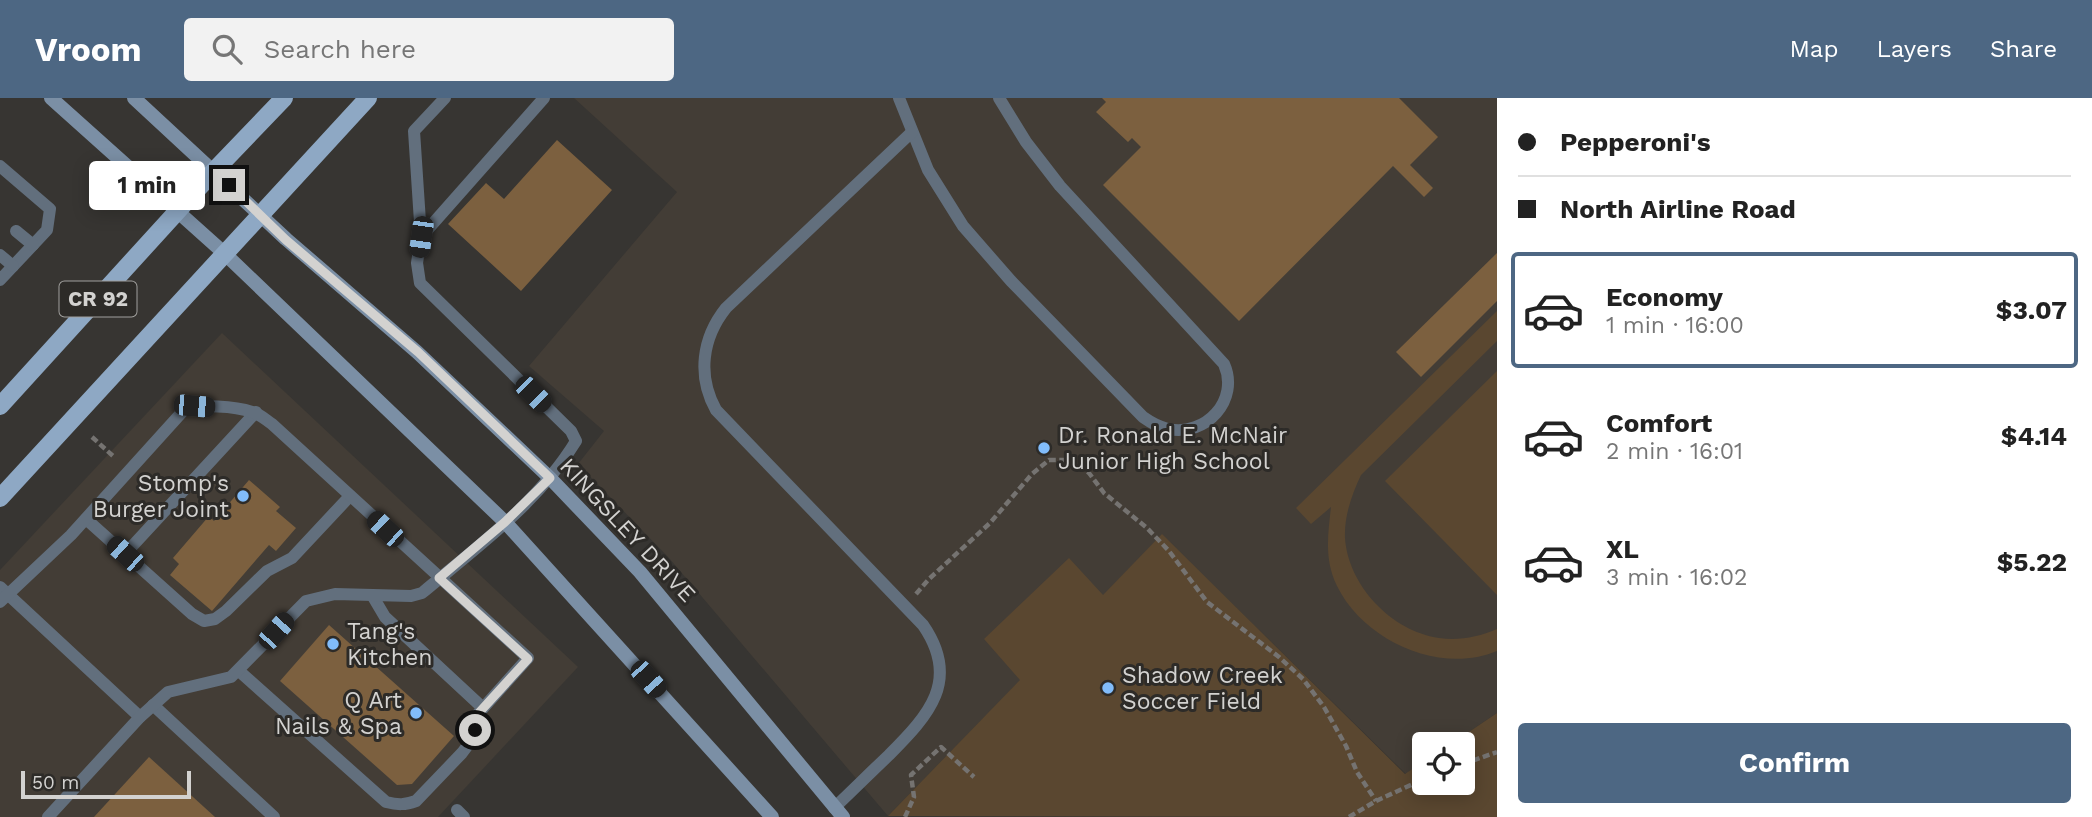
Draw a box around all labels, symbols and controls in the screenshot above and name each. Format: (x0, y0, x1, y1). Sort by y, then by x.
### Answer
search box (184, 18, 674, 81)
text: Vroom (35, 30, 142, 69)
icon: search (208, 30, 246, 68)
text: Search here (264, 34, 416, 64)
text: Map (1790, 35, 1838, 63)
text: Layers (1876, 35, 1952, 63)
text: Share (1990, 35, 2057, 63)
text: Pepperoni's (1560, 127, 1711, 157)
callout: 1 min (89, 160, 204, 210)
route end (213, 169, 245, 201)
text: 1 min (117, 172, 177, 199)
text: North Airline Road (1560, 194, 1796, 224)
car (408, 215, 435, 259)
icon: car (1522, 279, 1585, 342)
road number: CR 92 (60, 282, 136, 316)
text: Economy (1606, 282, 1723, 312)
text: $3.07 (1996, 295, 2067, 325)
text: 1 min · 16:00 (1606, 312, 1744, 339)
car (511, 372, 556, 416)
car (173, 394, 216, 418)
icon: car (1522, 405, 1585, 468)
text: Comfort (1606, 408, 1712, 438)
text: $4.14 (2001, 421, 2067, 451)
place label: Dr. Ronald E. McNair Junior High School (1058, 422, 1287, 475)
text: 2 min · 16:01 (1606, 438, 1743, 465)
marker: Dr. Ronald E. McNair Junior High School (1036, 440, 1052, 456)
street label: KINGSLEY DRIVE (554, 453, 701, 608)
place label: Stomp's Burger Joint (93, 470, 229, 523)
marker: Stomp's Burger Joint (235, 488, 251, 504)
car (363, 507, 408, 551)
icon: car (1522, 531, 1585, 594)
car (103, 532, 148, 576)
text: XL (1606, 534, 1639, 564)
text: $5.22 (1997, 547, 2067, 577)
text: 3 min · 16:02 (1606, 564, 1747, 591)
car (255, 608, 298, 654)
place label: Tang's Kitchen (347, 618, 432, 671)
marker: Tang's Kitchen (325, 636, 341, 652)
car (627, 656, 670, 702)
place label: Shadow Creek Soccer Field (1122, 662, 1283, 715)
marker: Shadow Creek Soccer Field (1100, 680, 1116, 696)
place label: Q Art Nails & Spa (275, 687, 402, 740)
marker: Q Art Nails & Spa (408, 705, 424, 721)
route start (459, 714, 491, 746)
button: Confirm (1518, 723, 2071, 803)
map controls (1412, 732, 1475, 795)
button: locate (1412, 732, 1475, 795)
scale bar (21, 768, 191, 800)
text: 50 m (32, 771, 79, 794)

